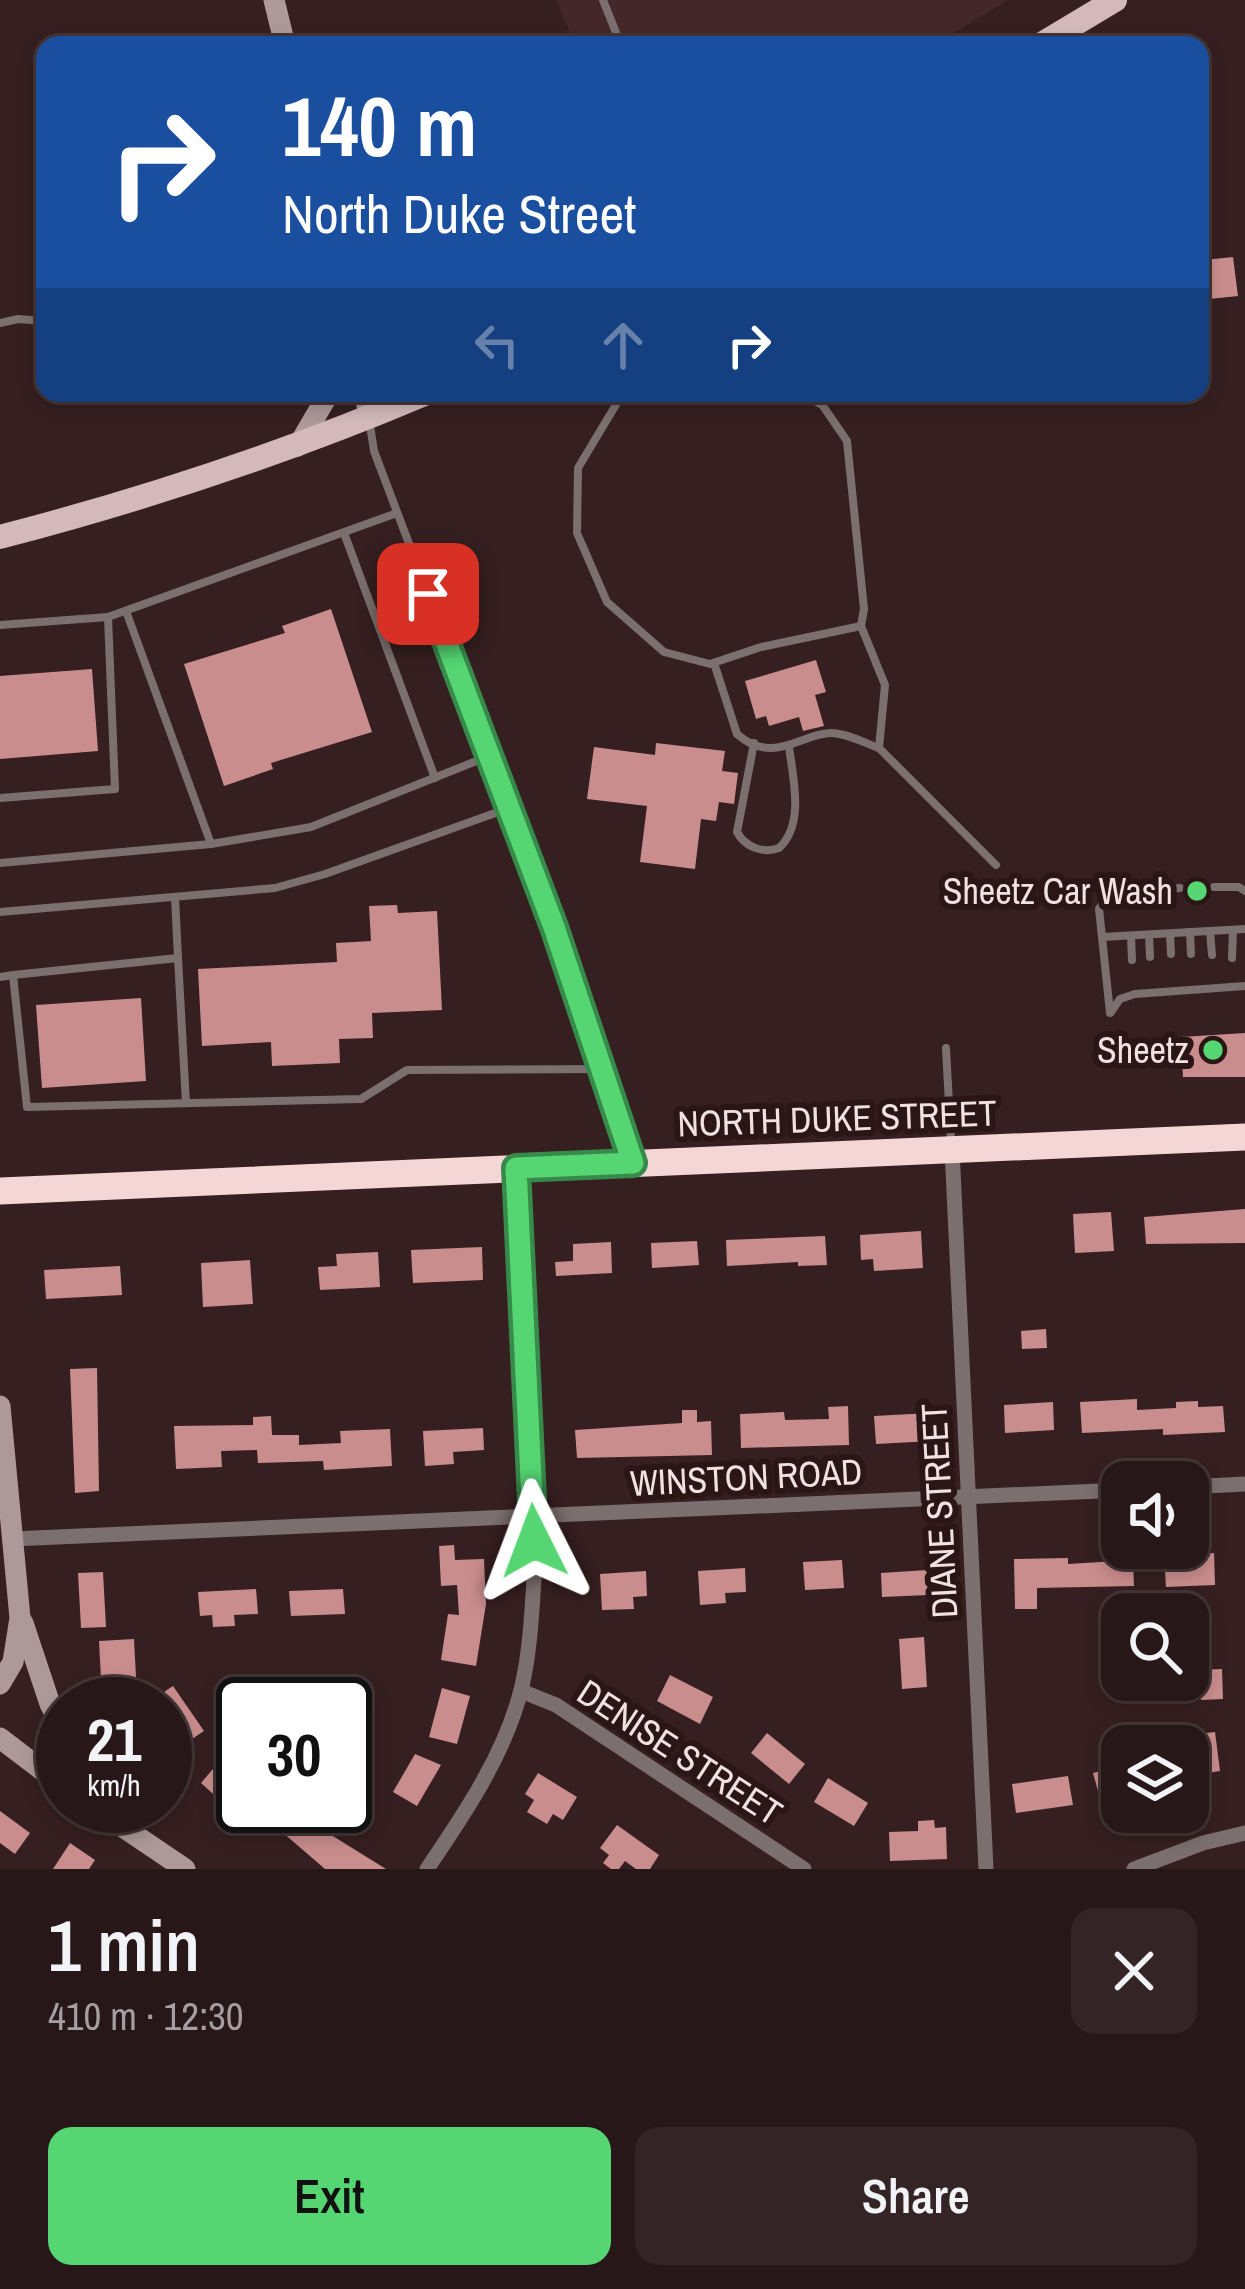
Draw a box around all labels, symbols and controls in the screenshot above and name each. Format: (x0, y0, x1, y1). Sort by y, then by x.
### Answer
text: 140 m (282, 69, 477, 182)
icon: right (84, 84, 240, 240)
text: North Duke Street (282, 177, 636, 250)
icon: left (464, 312, 530, 378)
icon: ahead (590, 312, 656, 378)
icon: right (716, 312, 782, 378)
pin (377, 543, 479, 645)
icon: arrive (395, 561, 461, 627)
place label: Sheetz Car Wash (943, 867, 1173, 915)
marker: Sheetz Car Wash (1184, 878, 1210, 904)
place label: Sheetz (1097, 1026, 1189, 1074)
marker: Sheetz (1200, 1037, 1226, 1063)
street label: NORTH DUKE STREET (677, 1088, 997, 1148)
street label: DIANE STREET (909, 1402, 969, 1620)
street label: WINSTON ROAD (629, 1447, 863, 1507)
map controls (1101, 1461, 1209, 1833)
button: sound (1101, 1461, 1209, 1569)
position arrow (471, 1478, 597, 1604)
button: search (1101, 1593, 1209, 1701)
street label: DENISE STREET (569, 1668, 791, 1836)
speed limit sign: 30 (216, 1677, 372, 1833)
text: 21 (87, 1699, 141, 1780)
button: layers (1101, 1725, 1209, 1833)
text: km/h (87, 1765, 141, 1805)
text: 1 min (48, 1896, 200, 1993)
button: close (1071, 1908, 1197, 2034)
text: 410 m · 12:30 (48, 1990, 244, 2042)
button: Exit (48, 2127, 611, 2265)
button: Share (635, 2127, 1197, 2265)

